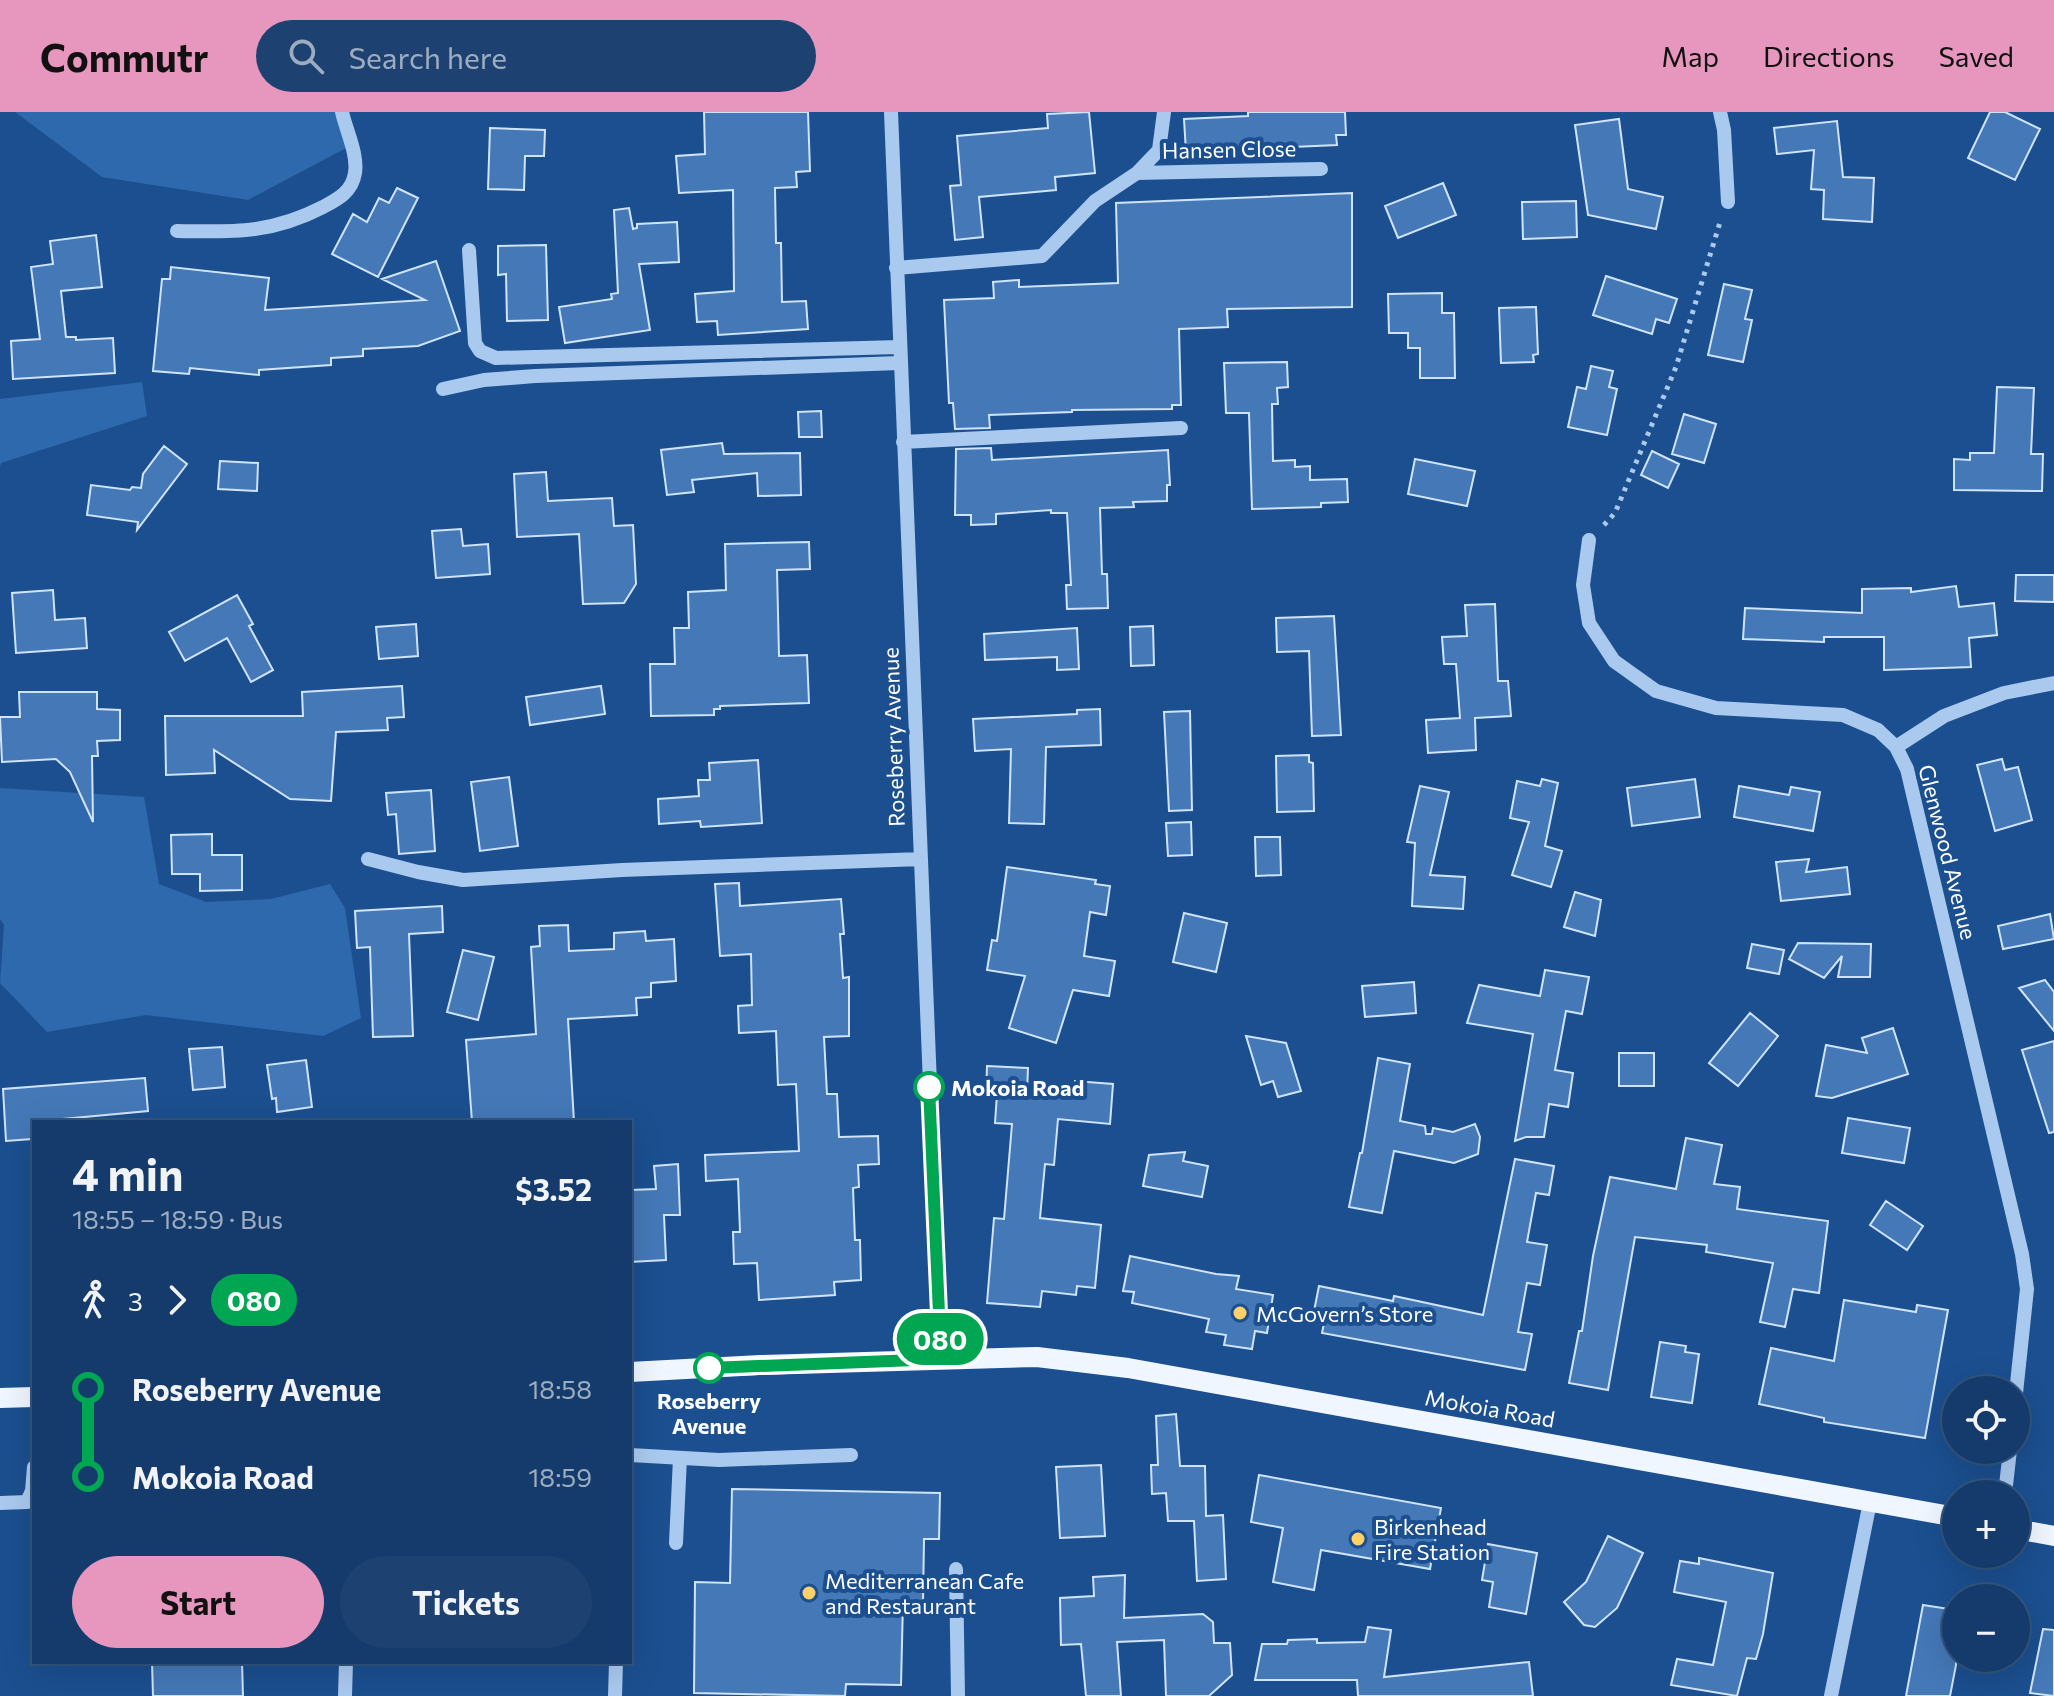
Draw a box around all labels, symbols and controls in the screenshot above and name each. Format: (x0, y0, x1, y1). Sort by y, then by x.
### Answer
search box (256, 20, 816, 92)
text: Commutr (40, 33, 208, 80)
icon: search (284, 34, 328, 78)
text: Search here (348, 38, 507, 75)
text: Map (1661, 39, 1719, 73)
text: Directions (1763, 39, 1894, 73)
text: Saved (1938, 39, 2014, 73)
street label: Hansen Close (1162, 134, 1296, 164)
street label: Roseberry Avenue (876, 647, 910, 827)
street label: Glenwood Avenue (1913, 762, 1983, 942)
marker: Mokoia Road (914, 1072, 944, 1102)
place label: Mokoia Road (951, 1074, 1084, 1101)
text: 4 min (72, 1146, 184, 1200)
text: $3.52 (515, 1170, 592, 1207)
text: 18:55 – 18:59 · Bus (72, 1203, 283, 1234)
icon: walk (72, 1278, 116, 1322)
icon: forward (155, 1278, 199, 1322)
text: 080 (227, 1283, 281, 1317)
text: 3 (128, 1285, 143, 1316)
place label: McGovern’s Store (1256, 1300, 1433, 1327)
marker: McGovern’s Store (1231, 1304, 1249, 1322)
line badge: 080 (894, 1313, 986, 1365)
text: 080 (913, 1322, 967, 1356)
marker: Roseberry Avenue (694, 1353, 724, 1383)
text: Roseberry Avenue (132, 1370, 381, 1407)
text: 18:58 (528, 1373, 592, 1404)
map controls (1942, 1376, 2030, 1672)
button: locate (1942, 1376, 2030, 1464)
street label: Mokoia Road (1423, 1383, 1557, 1433)
place label: Roseberry Avenue (657, 1387, 761, 1439)
text: Mokoia Road (132, 1458, 314, 1495)
text: 18:59 (528, 1461, 592, 1492)
button: + (1942, 1480, 2030, 1568)
place label: Birkenhead Fire Station (1374, 1513, 1490, 1565)
marker: Birkenhead Fire Station (1349, 1530, 1367, 1548)
button: Start (72, 1556, 324, 1648)
button: Tickets (340, 1556, 592, 1648)
place label: Mediterranean Cafe and Restaurant (825, 1567, 1024, 1619)
marker: Mediterranean Cafe and Restaurant (800, 1584, 818, 1602)
button: − (1942, 1584, 2030, 1672)

